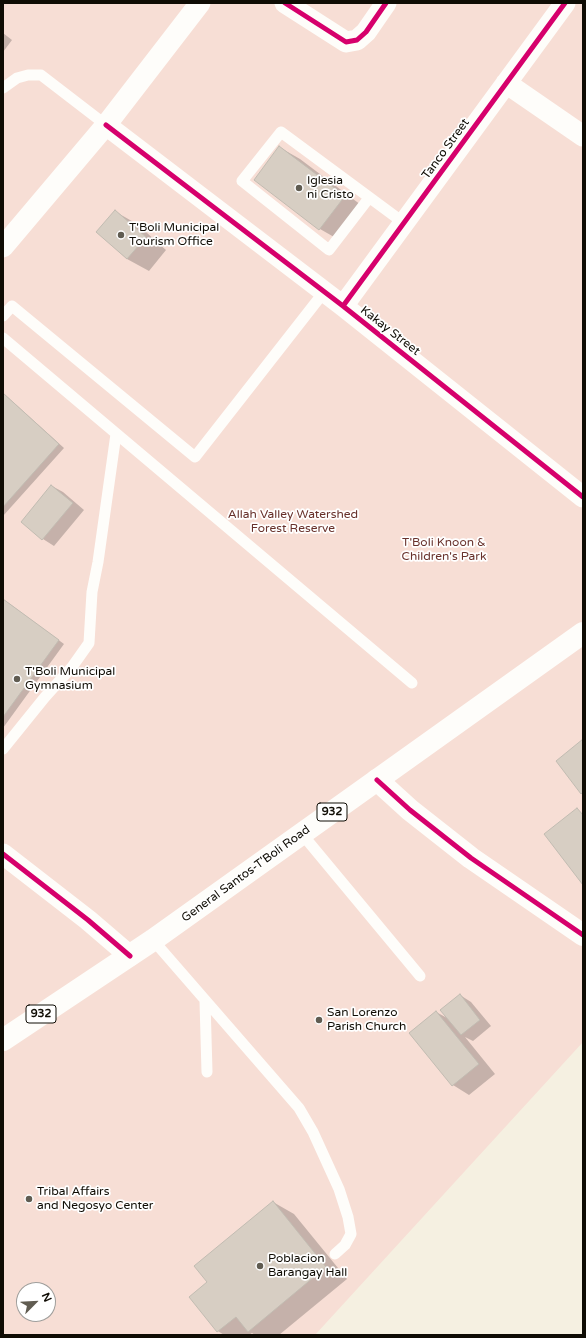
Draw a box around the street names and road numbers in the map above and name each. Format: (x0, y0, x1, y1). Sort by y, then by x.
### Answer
street label: Tanco Street (419, 116, 473, 182)
street label: Kakay Street (357, 303, 423, 359)
road number: 932 (317, 803, 347, 821)
street label: General Santos-T'Boli Road (179, 823, 313, 925)
road number: 932 (26, 1005, 56, 1023)

